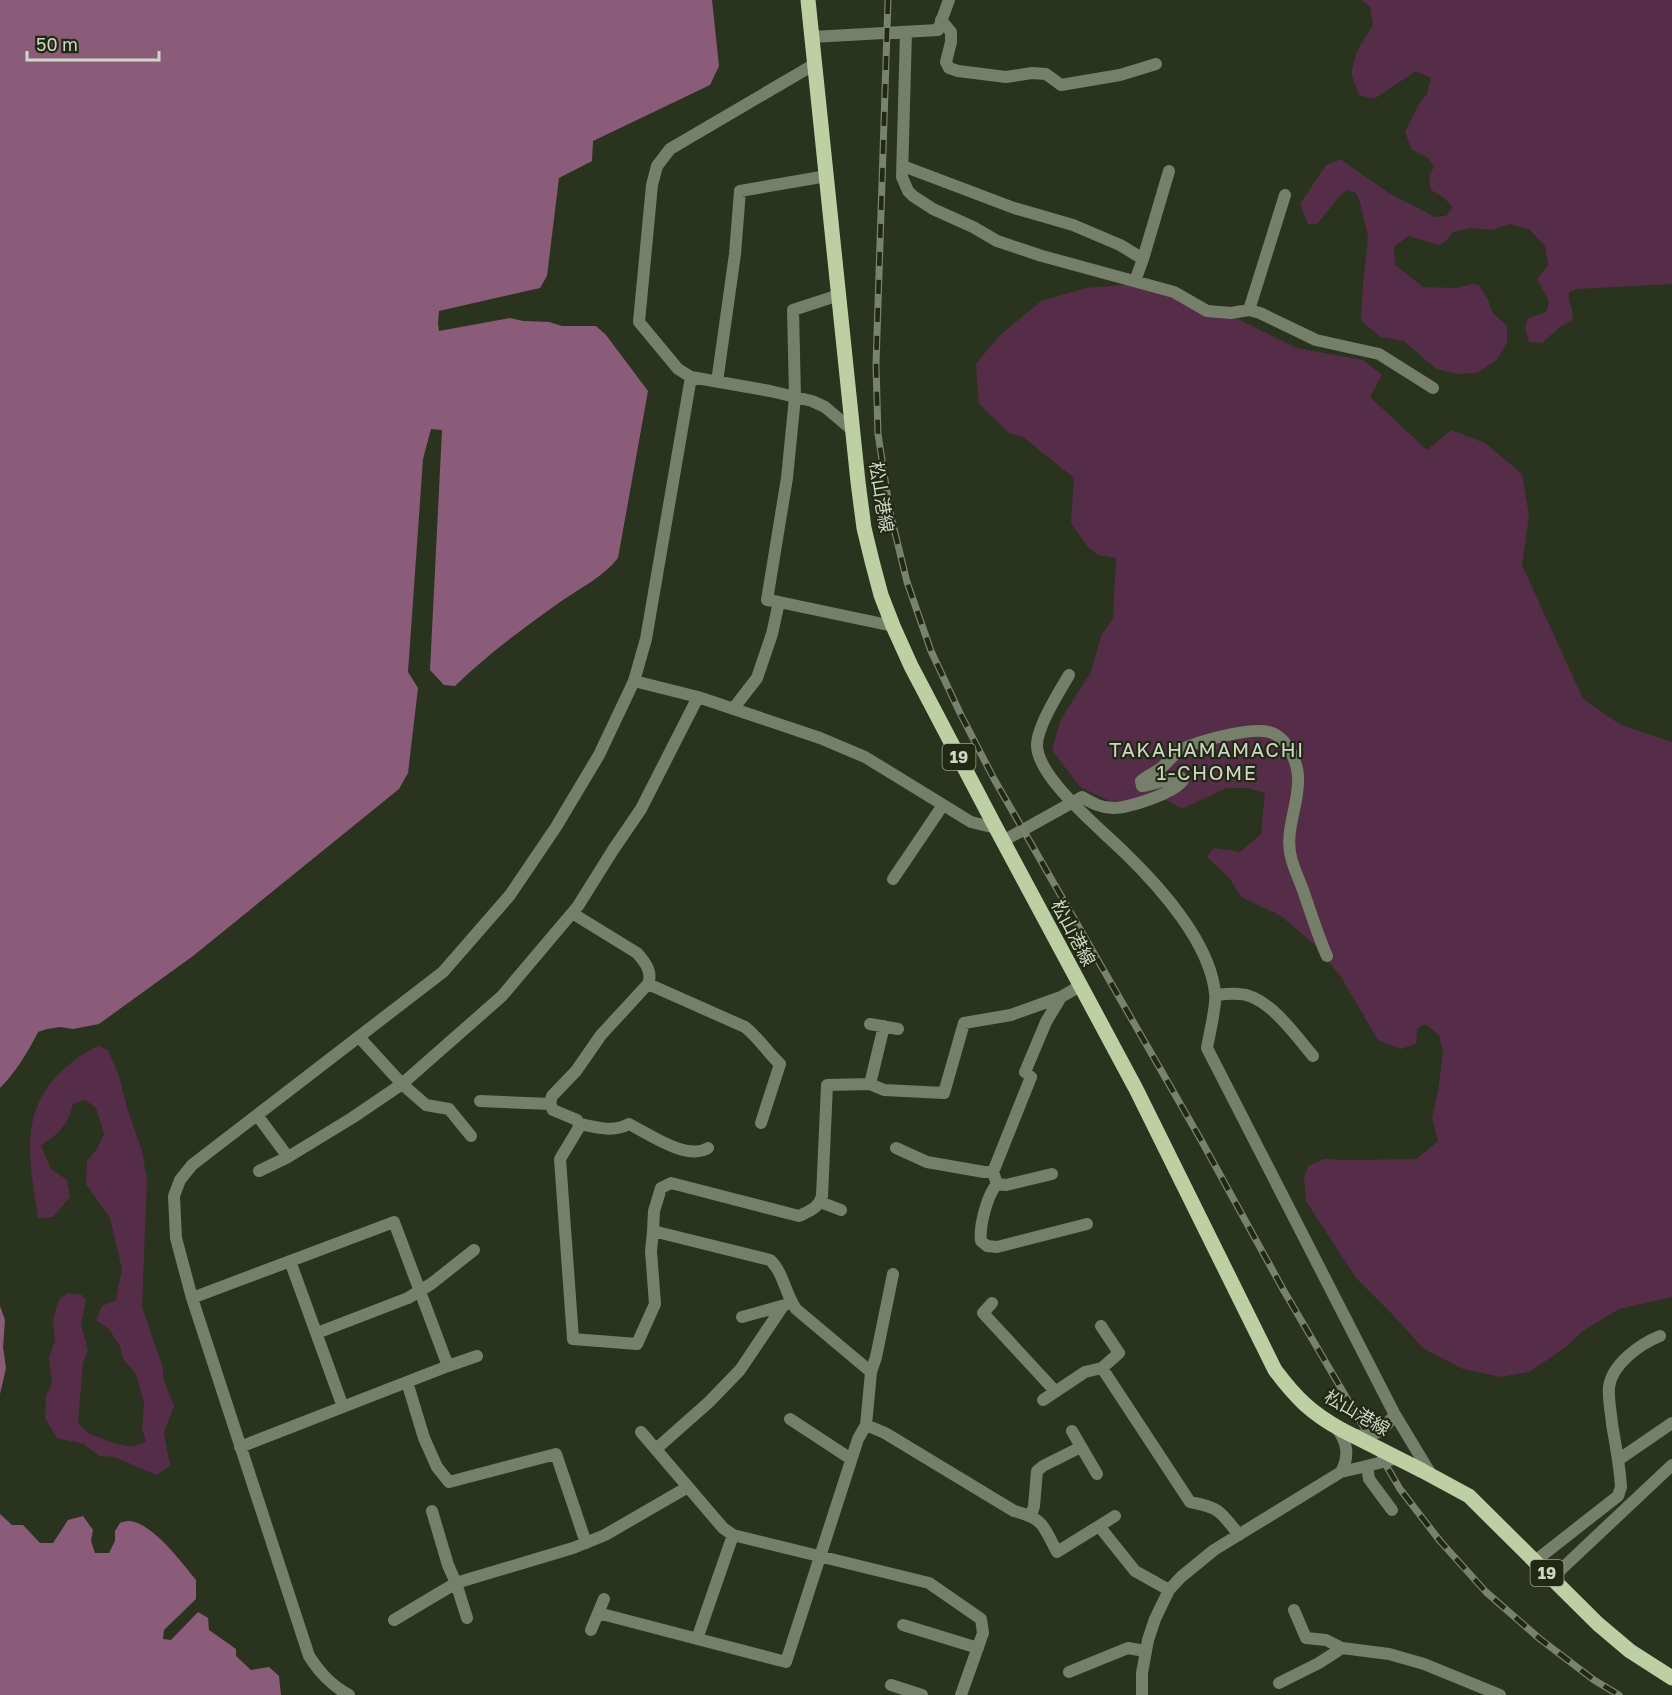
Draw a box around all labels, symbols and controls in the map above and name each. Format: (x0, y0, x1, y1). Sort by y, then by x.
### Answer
scale bar (27, 24, 159, 62)
text: 50 m (36, 33, 78, 55)
street label: 松山港線 (865, 460, 898, 534)
district label: TAKAHAMAMACHI 1-CHOME (1109, 737, 1305, 784)
road number: 19 (942, 744, 976, 770)
street label: 松山港線 (1047, 896, 1100, 969)
street label: 松山港線 (1321, 1385, 1394, 1440)
road number: 19 (1530, 1560, 1564, 1586)

